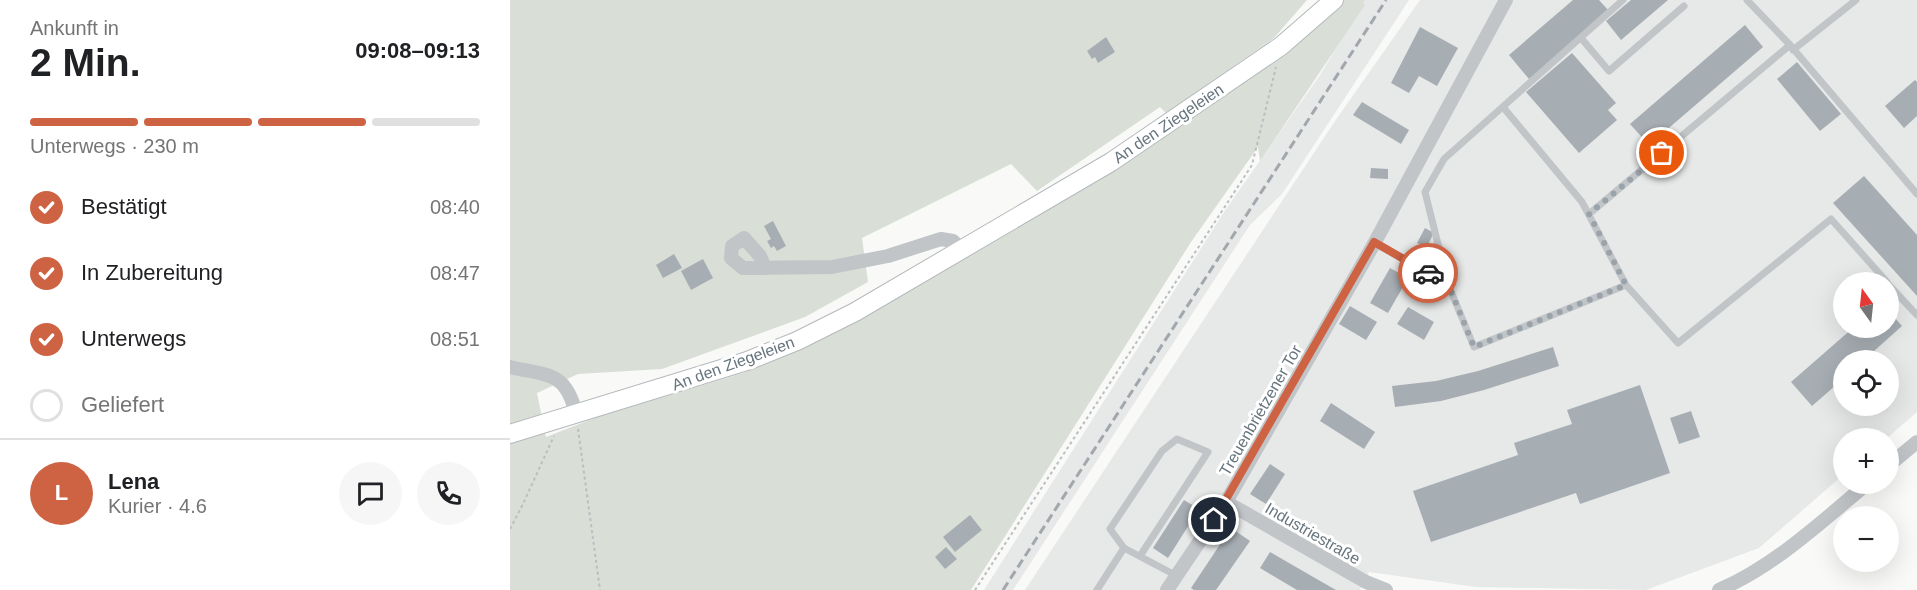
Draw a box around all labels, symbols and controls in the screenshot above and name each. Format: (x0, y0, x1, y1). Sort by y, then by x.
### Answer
text: Ankunft in (30, 17, 119, 39)
text: 09:08–09:13 (355, 38, 480, 63)
text: 2 Min. (30, 41, 141, 84)
street label: An den Ziegeleien (1110, 80, 1226, 167)
pin (1636, 127, 1687, 178)
text: Unterwegs · 230 m (30, 135, 199, 157)
icon: bag (1645, 136, 1678, 169)
icon: check (30, 191, 63, 224)
text: Bestätigt (81, 194, 167, 219)
text: 08:40 (430, 196, 480, 218)
courier (1398, 243, 1458, 303)
icon: check (30, 257, 63, 290)
icon: car (1412, 257, 1445, 290)
text: In Zubereitung (81, 260, 223, 285)
text: 08:47 (430, 262, 480, 284)
north arrow (1833, 272, 1899, 338)
map controls (1833, 272, 1899, 572)
icon: check (30, 323, 63, 356)
text: Unterwegs (81, 326, 186, 351)
text: 08:51 (430, 328, 480, 350)
street label: An den Ziegeleien (670, 333, 797, 394)
street label: Treuenbrietzener Tor (1216, 341, 1305, 478)
button: locate (1833, 350, 1899, 416)
text: Geliefert (81, 392, 164, 417)
button: + (1833, 428, 1899, 494)
button: chat (339, 462, 402, 525)
button: phone (417, 462, 480, 525)
text: Lena (108, 469, 159, 494)
text: L (55, 480, 68, 505)
pin (1188, 494, 1239, 545)
text: Kurier · 4.6 (108, 495, 207, 517)
street label: Industriestraße (1262, 499, 1363, 568)
icon: home (1197, 503, 1230, 536)
button: − (1833, 506, 1899, 572)

